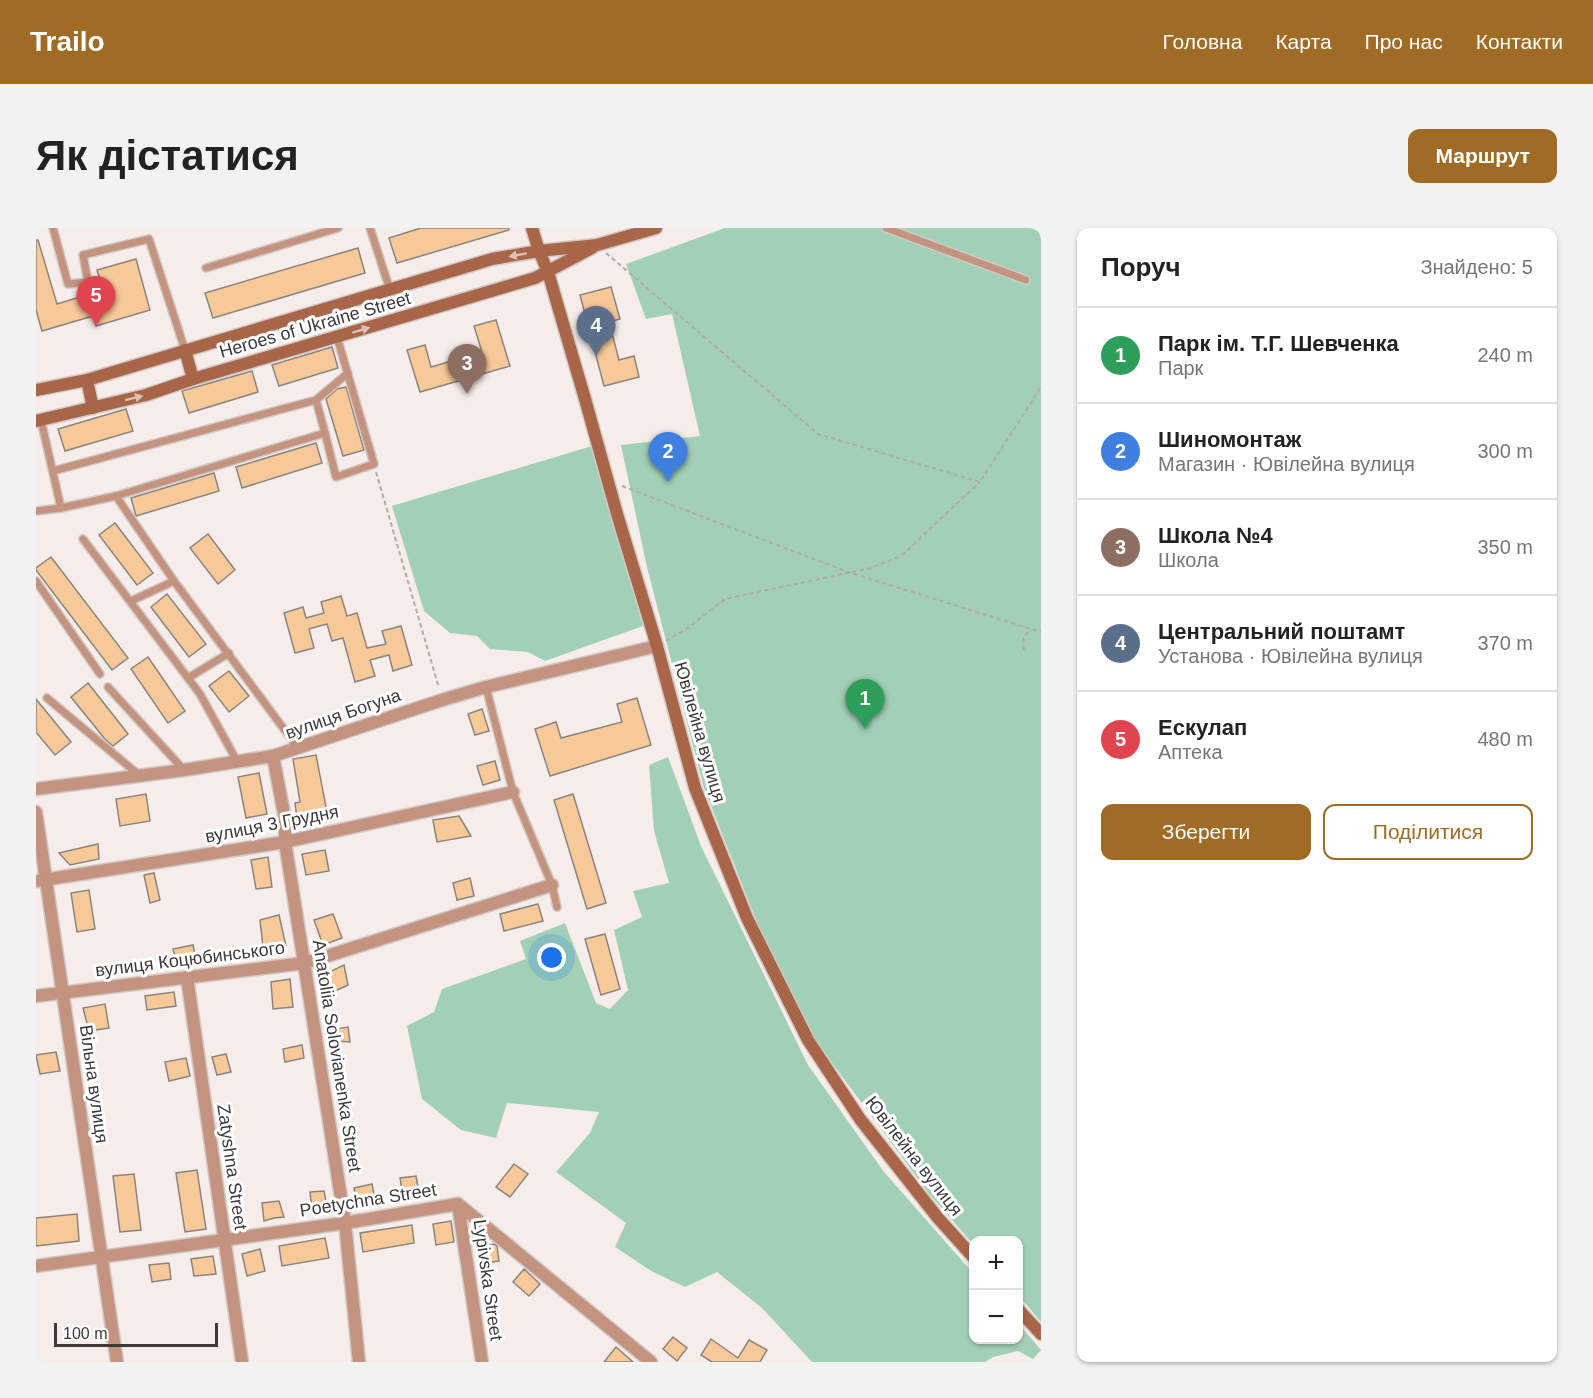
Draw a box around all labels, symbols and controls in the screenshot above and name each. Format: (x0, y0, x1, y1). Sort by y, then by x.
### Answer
text: Trailo (30, 26, 105, 57)
text: Головна (1163, 30, 1242, 53)
text: Карта (1275, 30, 1332, 53)
text: Про нас (1365, 30, 1443, 53)
text: Контакти (1476, 30, 1563, 53)
button: Маршрут (1408, 129, 1557, 183)
text: Як дістатися (36, 132, 299, 179)
one-way arrow (509, 250, 528, 259)
text: Поруч (1101, 252, 1181, 282)
text: Знайдено: 5 (1420, 256, 1533, 278)
pin: 5 (76, 276, 116, 326)
street label: Heroes of Ukraine Street (217, 288, 413, 362)
pin: 4 (576, 306, 616, 356)
one-way arrow (352, 325, 370, 334)
text: Парк ім. Т.Г. Шевченка (1158, 331, 1399, 356)
pin: 3 (448, 344, 486, 394)
text: 1 (1115, 344, 1126, 366)
text: 240 m (1477, 344, 1533, 366)
text: Парк (1158, 357, 1203, 379)
one-way arrow (125, 393, 143, 403)
text: Шиномонтаж (1158, 427, 1301, 452)
pin: 2 (648, 432, 688, 482)
text: 2 (1115, 440, 1126, 462)
text: 300 m (1477, 440, 1533, 462)
text: Магазин · Ювілейна вулиця (1158, 453, 1415, 475)
text: Школа №4 (1158, 523, 1273, 548)
text: 3 (1115, 536, 1126, 558)
text: 350 m (1477, 536, 1533, 558)
text: Школа (1158, 549, 1219, 571)
text: Центральний поштамт (1158, 619, 1405, 644)
text: 4 (1115, 632, 1126, 654)
text: 370 m (1477, 632, 1533, 654)
text: Установа · Ювілейна вулиця (1158, 645, 1423, 667)
street label: Ювілейна вулиця (670, 659, 730, 805)
pin: 1 (846, 680, 884, 729)
street label: вулиця Богуна (283, 685, 404, 743)
text: Ескулап (1158, 715, 1247, 740)
text: 5 (1115, 728, 1126, 750)
text: 480 m (1477, 728, 1533, 750)
text: Аптека (1158, 741, 1223, 763)
street label: вулиця 3 Грудня (204, 801, 340, 847)
button: Зберегти (1101, 804, 1311, 860)
button: Поділитися (1323, 804, 1533, 860)
street label: вулиця Коцюбинського (94, 937, 286, 981)
street label: Anatoliia Solovianenka Street (309, 938, 365, 1174)
your location (537, 943, 566, 972)
street label: Вільна вулиця (76, 1024, 112, 1144)
street label: Ювілейна вулиця (861, 1092, 967, 1220)
street label: Zatyshna Street (213, 1103, 251, 1231)
street label: Poetychna Street (298, 1179, 438, 1221)
street label: Lypivska Street (470, 1218, 506, 1342)
map controls (969, 1236, 1023, 1344)
button: + (969, 1236, 1023, 1290)
button: − (969, 1290, 1023, 1344)
scale bar (54, 1320, 218, 1348)
text: 100 m (63, 1325, 107, 1342)

